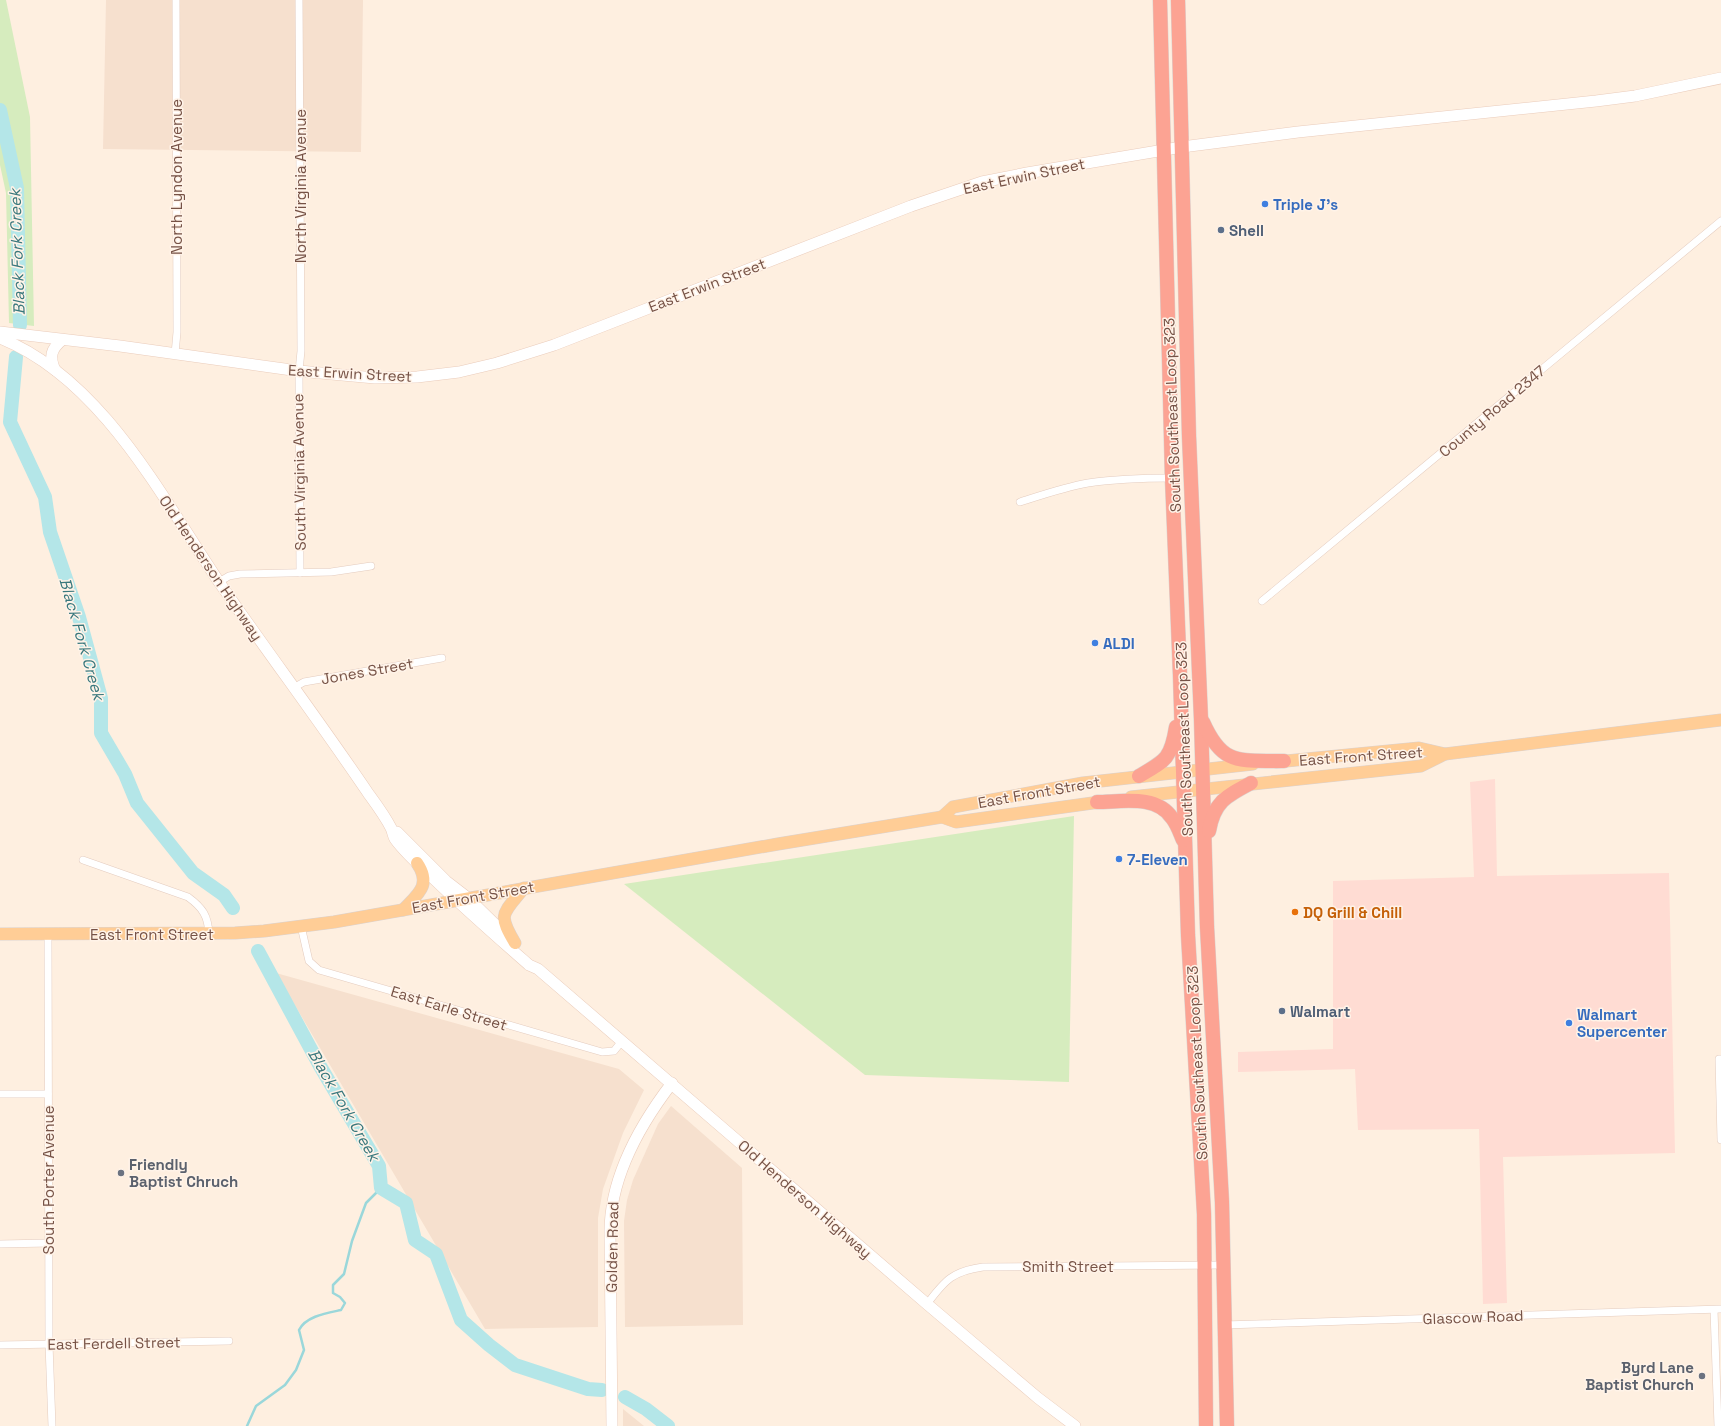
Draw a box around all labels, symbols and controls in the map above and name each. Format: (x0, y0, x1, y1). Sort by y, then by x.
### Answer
street label: North Lyndon Avenue (167, 99, 186, 255)
street label: North Virginia Avenue (291, 109, 310, 263)
street label: East Erwin Street (961, 154, 1087, 198)
water label: Black Fork Creek (4, 186, 30, 316)
place label: Triple J's (1273, 195, 1338, 214)
marker: Triple J's (1260, 199, 1270, 209)
place label: Shell (1229, 221, 1264, 240)
marker: Shell (1216, 225, 1226, 235)
street label: East Erwin Street (646, 254, 768, 316)
street label: South Southeast Loop 323 (1159, 317, 1185, 513)
street label: East Erwin Street (287, 360, 413, 386)
street label: County Road 2347 (1435, 361, 1549, 461)
street label: South Virginia Avenue (288, 393, 310, 551)
street label: Old Henderson Highway (155, 492, 267, 644)
water label: Black Fork Creek (54, 575, 110, 705)
place label: ALDI (1103, 634, 1135, 653)
marker: ALDI (1090, 638, 1100, 648)
street label: South Southeast Loop 323 (1171, 641, 1197, 837)
street label: Jones Street (319, 654, 415, 688)
street label: East Front Street (1299, 742, 1424, 770)
street label: East Front Street (976, 772, 1102, 812)
place label: 7-Eleven (1127, 850, 1188, 869)
marker: 7-Eleven (1114, 854, 1124, 864)
street label: East Front Street (410, 877, 536, 917)
place label: DQ Grill & Chill (1303, 903, 1402, 922)
marker: DQ Grill & Chill (1290, 907, 1300, 917)
street label: East Front Street (90, 925, 214, 944)
street label: South Southeast Loop 323 (1182, 965, 1212, 1161)
street label: East Earle Street (389, 981, 509, 1035)
place label: Walmart (1290, 1002, 1350, 1021)
place label: Walmart Supercenter (1577, 1005, 1667, 1041)
marker: Walmart (1277, 1006, 1287, 1016)
marker: Walmart Supercenter (1564, 1018, 1574, 1028)
water label: Black Fork Creek (303, 1045, 386, 1167)
street label: South Porter Avenue (39, 1105, 58, 1255)
street label: Old Henderson Highway (734, 1136, 876, 1262)
place label: Friendly Baptist Chruch (129, 1155, 238, 1191)
marker: Friendly Baptist Chruch (116, 1168, 126, 1178)
street label: Golden Road (602, 1201, 622, 1293)
street label: Smith Street (1022, 1257, 1114, 1276)
street label: Glascow Road (1422, 1306, 1524, 1328)
street label: East Ferdell Street (47, 1332, 181, 1354)
place label: Byrd Lane Baptist Church (1585, 1358, 1694, 1394)
marker: Byrd Lane Baptist Church (1697, 1371, 1707, 1381)

